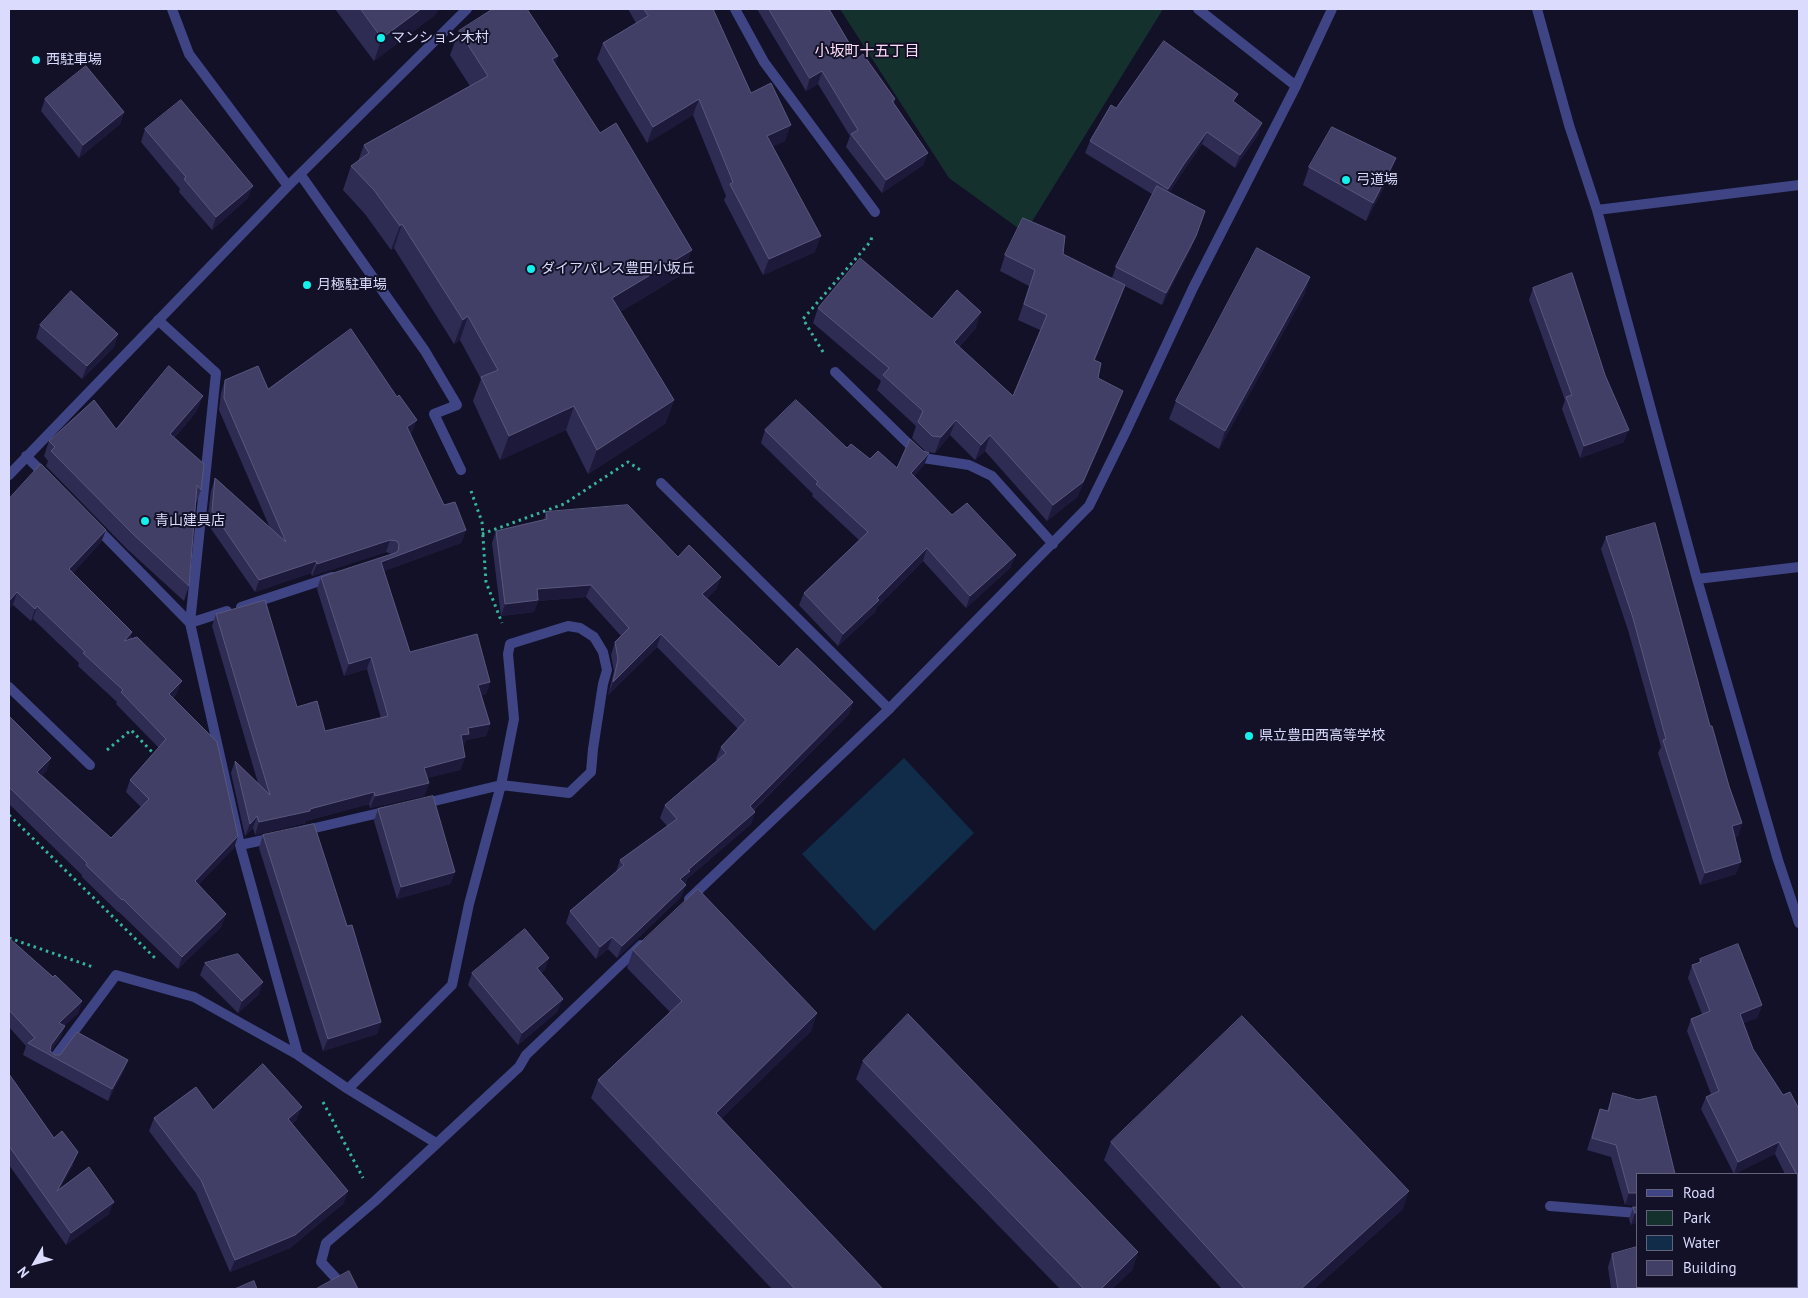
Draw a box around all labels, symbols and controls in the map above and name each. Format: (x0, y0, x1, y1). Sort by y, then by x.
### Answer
place label: マンション木村 (391, 30, 489, 46)
marker: マンション木村 (375, 32, 387, 44)
district label: 小坂町十五丁目 (815, 43, 919, 61)
place label: 西駐車場 (46, 52, 102, 68)
marker: 西駐車場 (30, 54, 42, 66)
place label: 弓道場 (1356, 172, 1398, 188)
marker: 弓道場 (1340, 174, 1352, 186)
place label: ダイアパレス豊田小坂丘 (541, 261, 695, 277)
marker: ダイアパレス豊田小坂丘 (525, 263, 537, 275)
place label: 月極駐車場 (317, 277, 387, 293)
marker: 月極駐車場 (301, 279, 313, 291)
place label: 青山建具店 (155, 513, 225, 529)
marker: 青山建具店 (139, 515, 151, 527)
place label: 県立豊田西高等学校 (1259, 728, 1385, 744)
marker: 県立豊田西高等学校 (1243, 730, 1255, 742)
legend (1636, 1173, 1798, 1288)
text: Road (1683, 1183, 1715, 1202)
text: Park (1683, 1208, 1711, 1227)
text: Water (1683, 1233, 1720, 1252)
north arrow (10, 1238, 60, 1288)
text: Building (1683, 1258, 1737, 1277)
text: N (13, 1263, 33, 1281)

